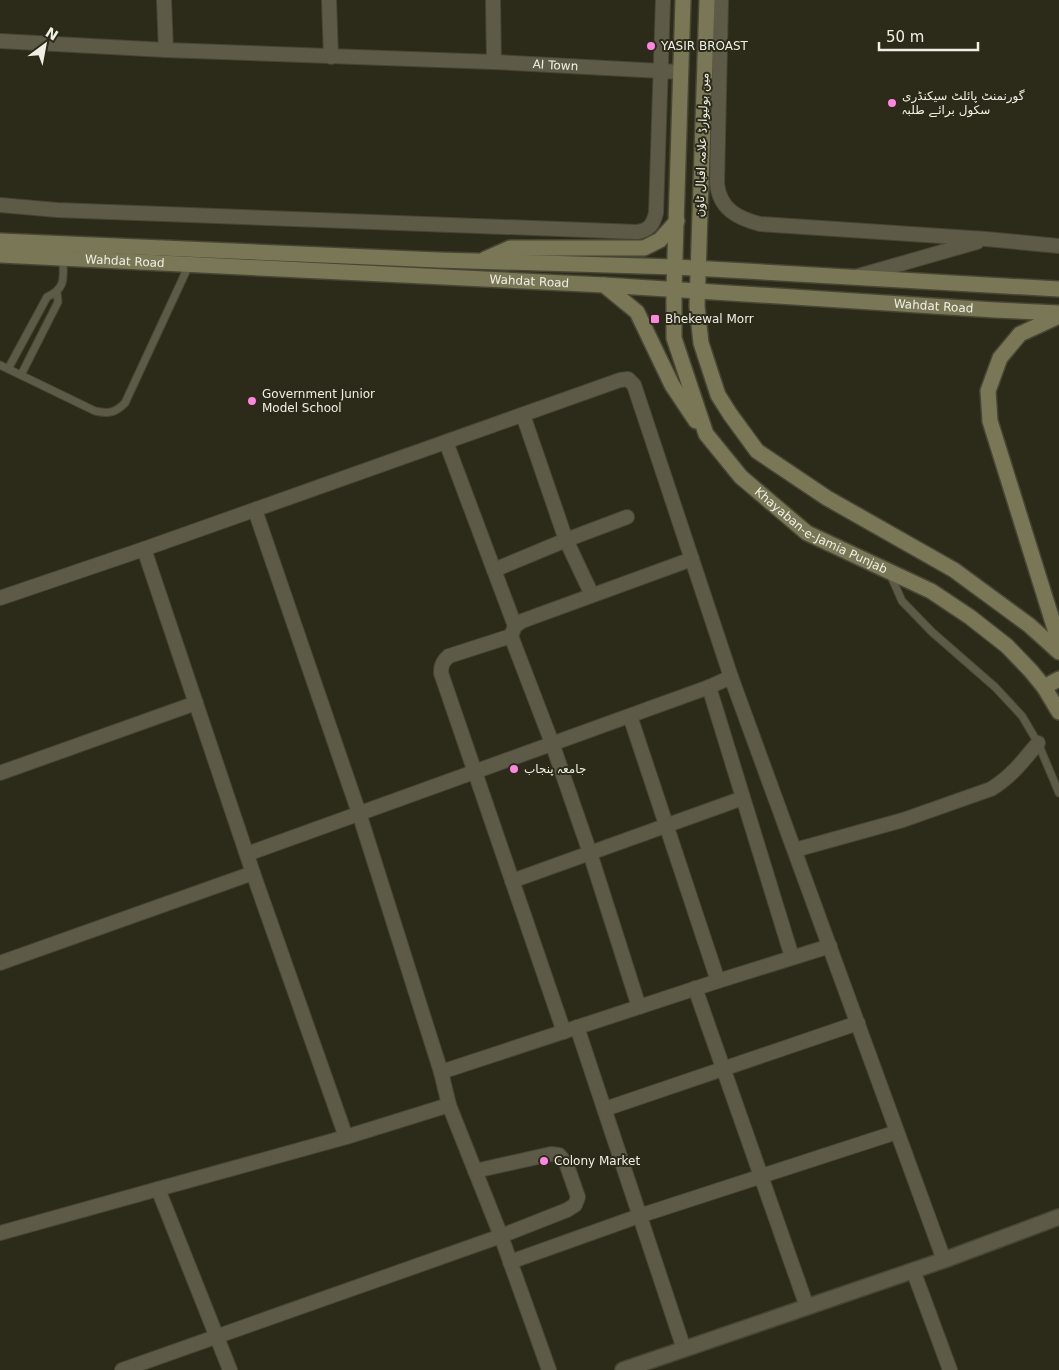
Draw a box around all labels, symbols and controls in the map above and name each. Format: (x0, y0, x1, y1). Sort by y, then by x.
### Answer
north arrow (20, 20, 70, 70)
scale bar (879, 20, 978, 52)
text: N (43, 24, 61, 44)
text: 50 m (886, 28, 924, 46)
place label: YASIR BROAST (660, 39, 749, 53)
marker: YASIR BROAST (645, 40, 657, 52)
street label: AI Town (532, 57, 579, 74)
street label: مین بولیوارڈ علامہ اقبال ٹاؤن (692, 72, 713, 218)
place label: گورنمنٹ پائلٹ سیکنڈری سکول برائے طلبہ (902, 89, 1025, 118)
marker: گورنمنٹ پائلٹ سیکنڈری سکول برائے طلبہ (886, 97, 898, 109)
street label: Wahdat Road (85, 252, 165, 270)
street label: Wahdat Road (489, 272, 570, 290)
street label: Wahdat Road (893, 297, 974, 316)
place label: Bhekewal Morr (665, 312, 754, 326)
marker: Bhekewal Morr (649, 313, 661, 325)
place label: Government Junior Model School (262, 387, 375, 415)
marker: Government Junior Model School (246, 395, 258, 407)
street label: Khayaban-e-Jamia Punjab (752, 485, 890, 577)
place label: جامعہ پنجاب (524, 762, 586, 776)
marker: جامعہ پنجاب (508, 763, 520, 775)
place label: Colony Market (554, 1154, 640, 1168)
marker: Colony Market (538, 1155, 550, 1167)

